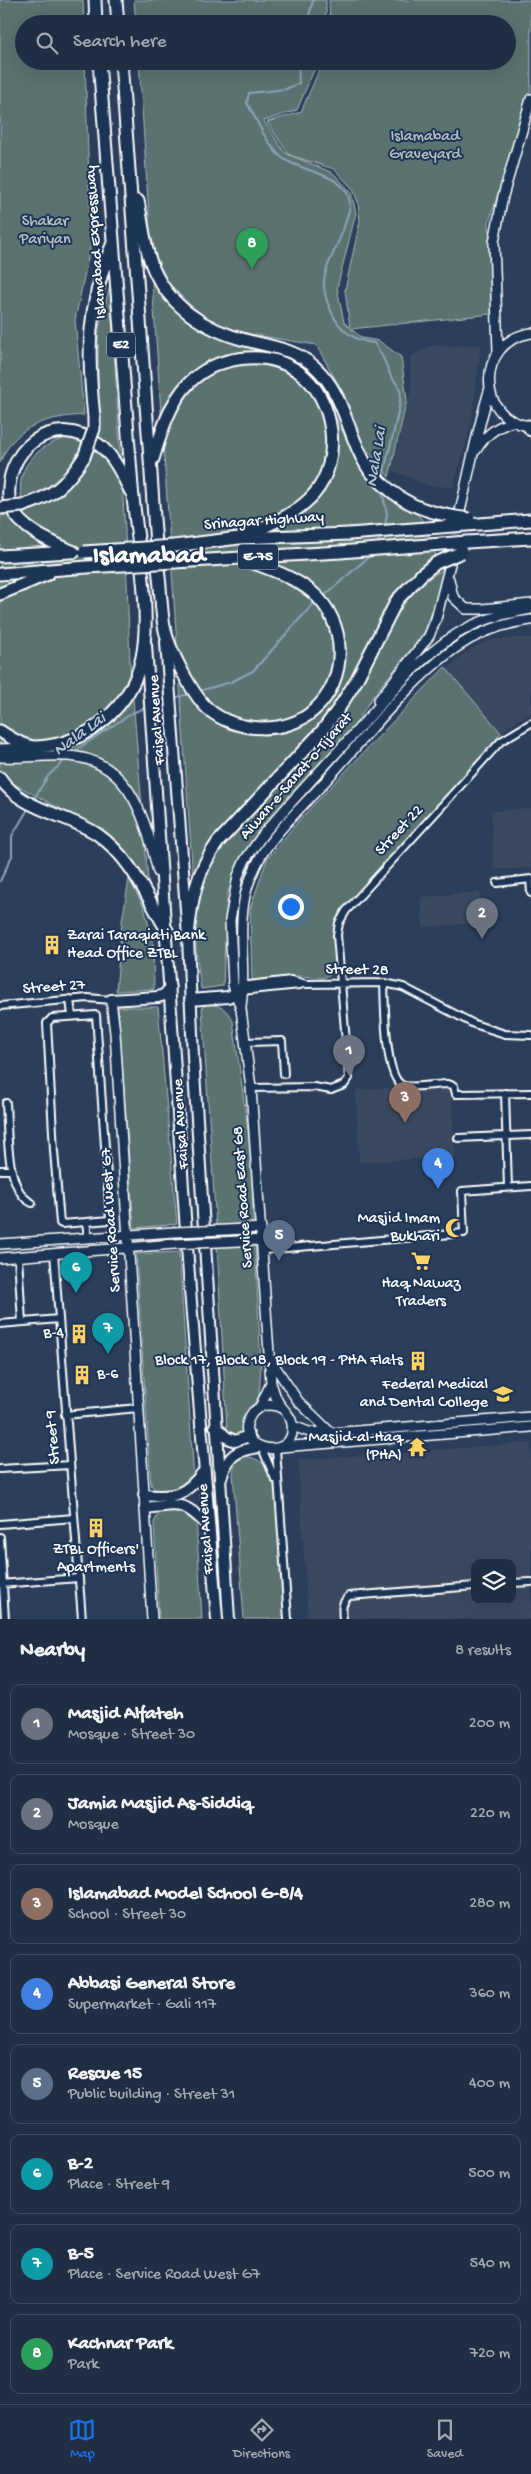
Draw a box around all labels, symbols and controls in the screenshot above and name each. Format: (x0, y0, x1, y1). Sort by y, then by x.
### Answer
search box (15, 15, 516, 70)
icon: search (33, 29, 61, 57)
text: Search here (73, 31, 167, 54)
park label: Islamabad Graveyard (389, 128, 463, 165)
street label: Islamabad Expressway (82, 164, 112, 319)
park label: Shakar Pariyan (18, 213, 71, 250)
pin: 8 (236, 228, 268, 269)
road number: E2 (107, 332, 135, 358)
water label: Nala Lai (362, 423, 392, 488)
street label: Srinagar Highway (204, 508, 325, 536)
district label: Islamabad (93, 542, 208, 573)
road number: E-75 (238, 544, 278, 570)
street label: Faisal Avenue (145, 673, 171, 767)
water label: Nala Lai (50, 707, 112, 762)
street label: Aiwan-e-Sanat-o-Tijarat (237, 709, 358, 844)
street label: Street 22 (372, 802, 428, 860)
your location (278, 894, 304, 920)
pin: 2 (466, 898, 498, 939)
place label: Zarai Taraqiati Bank Head Office ZTBL (67, 927, 207, 964)
building icon: Zarai Taraqiati Bank Head Office ZTBL (41, 934, 63, 956)
street label: Street 28 (325, 961, 389, 981)
street label: Street 27 (22, 976, 87, 1000)
pin: 1 (333, 1035, 365, 1076)
street label: Faisal Avenue (169, 1077, 195, 1171)
pin: 3 (389, 1082, 421, 1123)
street label: Service Road East G8 (230, 1125, 258, 1268)
street label: Service Road West G7 (97, 1147, 127, 1293)
pin: 4 (422, 1148, 454, 1189)
place label: Masjid Imam Bukhari (357, 1210, 441, 1247)
mosque icon: Masjid Imam Bukhari (444, 1217, 466, 1239)
pin: 5 (263, 1220, 295, 1261)
supermarket icon: Haq Nawaz Traders (410, 1250, 432, 1272)
pin: 6 (60, 1252, 92, 1293)
place label: Haq Nawaz Traders (381, 1275, 461, 1312)
pin: 7 (92, 1313, 124, 1354)
building icon: B-4 (68, 1323, 90, 1345)
place label: B-4 (42, 1325, 64, 1344)
building icon: Block 17, Block 18, Block 19 - PHA Flats (407, 1350, 429, 1372)
place label: Block 17, Block 18, Block 19 - PHA Flats (154, 1352, 404, 1371)
building icon: B-6 (71, 1364, 93, 1386)
place label: B-6 (96, 1366, 119, 1385)
place label: Federal Medical and Dental College (360, 1376, 489, 1413)
school or university icon: Federal Medical and Dental College (492, 1383, 514, 1405)
street label: Street 9 (42, 1409, 66, 1465)
place label: Masjid-al-Haq (PHA) (309, 1429, 404, 1466)
temple icon: Masjid-al-Haq (PHA) (406, 1436, 428, 1458)
street label: Faisal Avenue (194, 1482, 220, 1576)
building icon: ZTBL Officers' Apartments (85, 1517, 107, 1539)
place label: ZTBL Officers' Apartments (53, 1541, 139, 1578)
map controls (471, 1559, 516, 1604)
button: layers (471, 1559, 516, 1604)
text: Nearby (20, 1639, 85, 1664)
text: 8 results (455, 1642, 511, 1661)
text: Masjid Alfateh (68, 1703, 184, 1726)
text: 1 (34, 1715, 40, 1734)
text: 200 m (469, 1715, 510, 1734)
text: Mosque · Street 30 (68, 1726, 195, 1745)
text: Jamia Masjid As-Siddiq (68, 1793, 252, 1816)
text: 2 (33, 1805, 41, 1824)
text: 220 m (470, 1805, 510, 1824)
text: Mosque (68, 1816, 119, 1835)
text: Islamabad Model School G-8/4 (68, 1883, 303, 1906)
text: 3 (33, 1895, 41, 1914)
text: 280 m (469, 1895, 510, 1914)
text: School · Street 30 (68, 1906, 186, 1925)
text: Abbasi General Store (68, 1973, 235, 1996)
text: 4 (33, 1985, 41, 2004)
text: 360 m (469, 1985, 510, 2004)
text: Supermarket · Gali 117 (68, 1996, 216, 2015)
text: Rescue 15 (68, 2063, 142, 2086)
text: 5 (33, 2075, 41, 2094)
text: 400 m (469, 2075, 510, 2094)
text: Public building · Street 31 (68, 2086, 235, 2105)
text: B-2 (68, 2153, 93, 2176)
text: 6 (33, 2165, 41, 2184)
text: 500 m (468, 2165, 510, 2184)
text: Place · Street 9 (68, 2176, 170, 2195)
text: B-5 (68, 2243, 94, 2266)
text: 7 (33, 2255, 41, 2274)
text: 540 m (470, 2255, 510, 2274)
text: Place · Service Road West G7 (68, 2266, 260, 2285)
text: Kachnar Park (68, 2333, 173, 2356)
text: 8 (33, 2345, 41, 2364)
text: 720 m (470, 2345, 510, 2364)
text: Park (68, 2356, 99, 2375)
tab: Map (68, 2416, 96, 2463)
tab: Directions (233, 2416, 290, 2463)
tab: Saved (427, 2416, 463, 2463)

